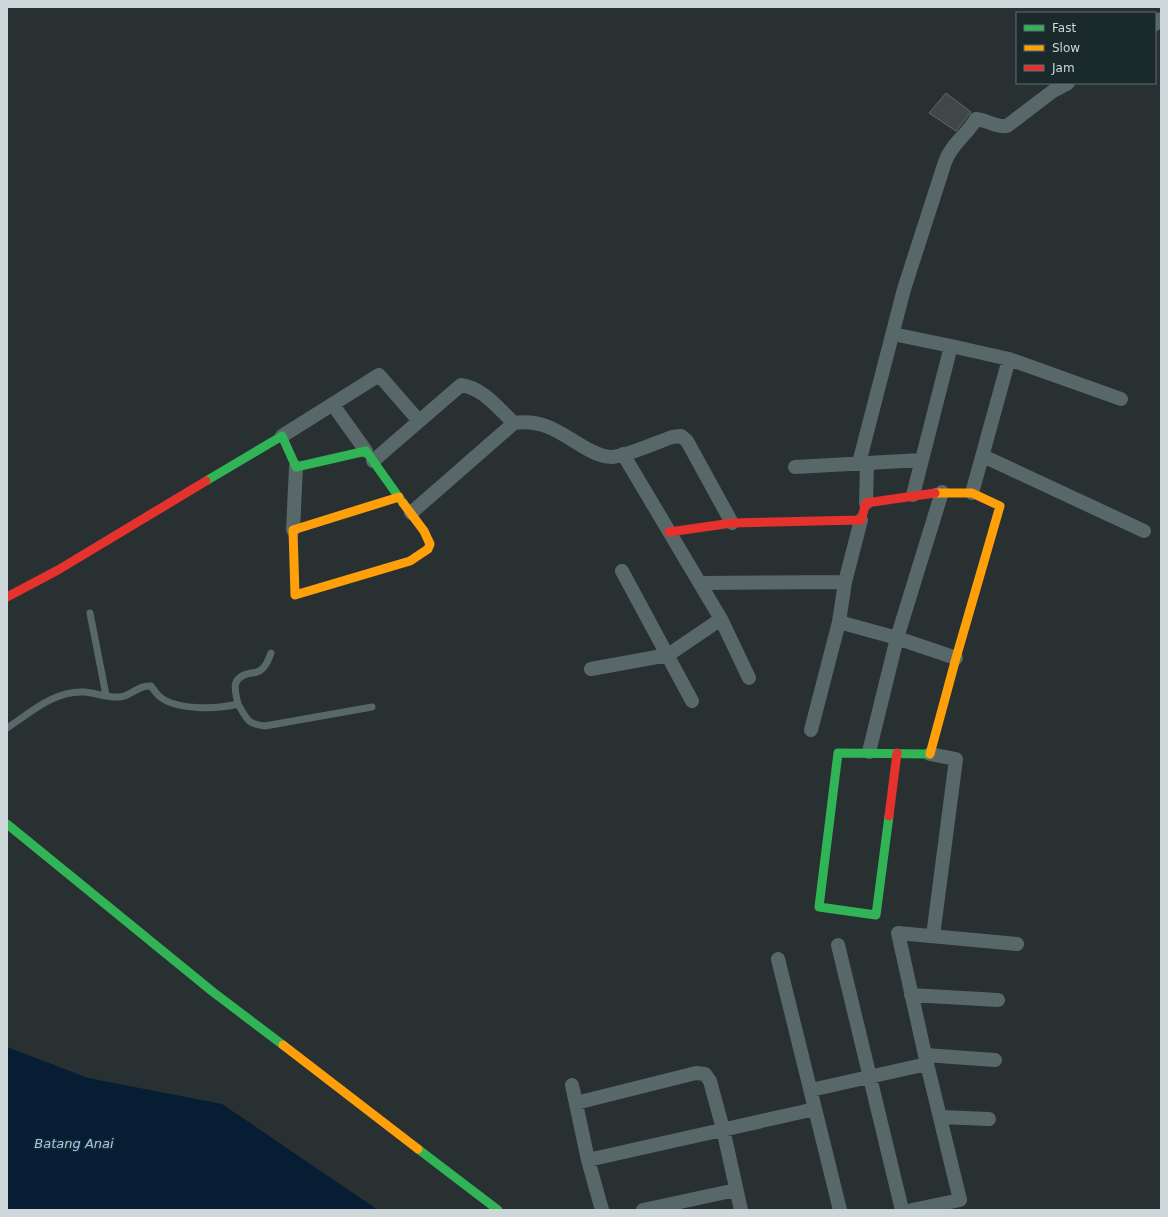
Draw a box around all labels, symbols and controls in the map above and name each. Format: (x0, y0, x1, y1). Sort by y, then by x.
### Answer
legend (1016, 12, 1156, 84)
text: Fast (1052, 21, 1076, 35)
text: Slow (1052, 41, 1080, 55)
text: Jam (1051, 61, 1075, 75)
water label: Batang Anai (34, 1136, 114, 1151)

